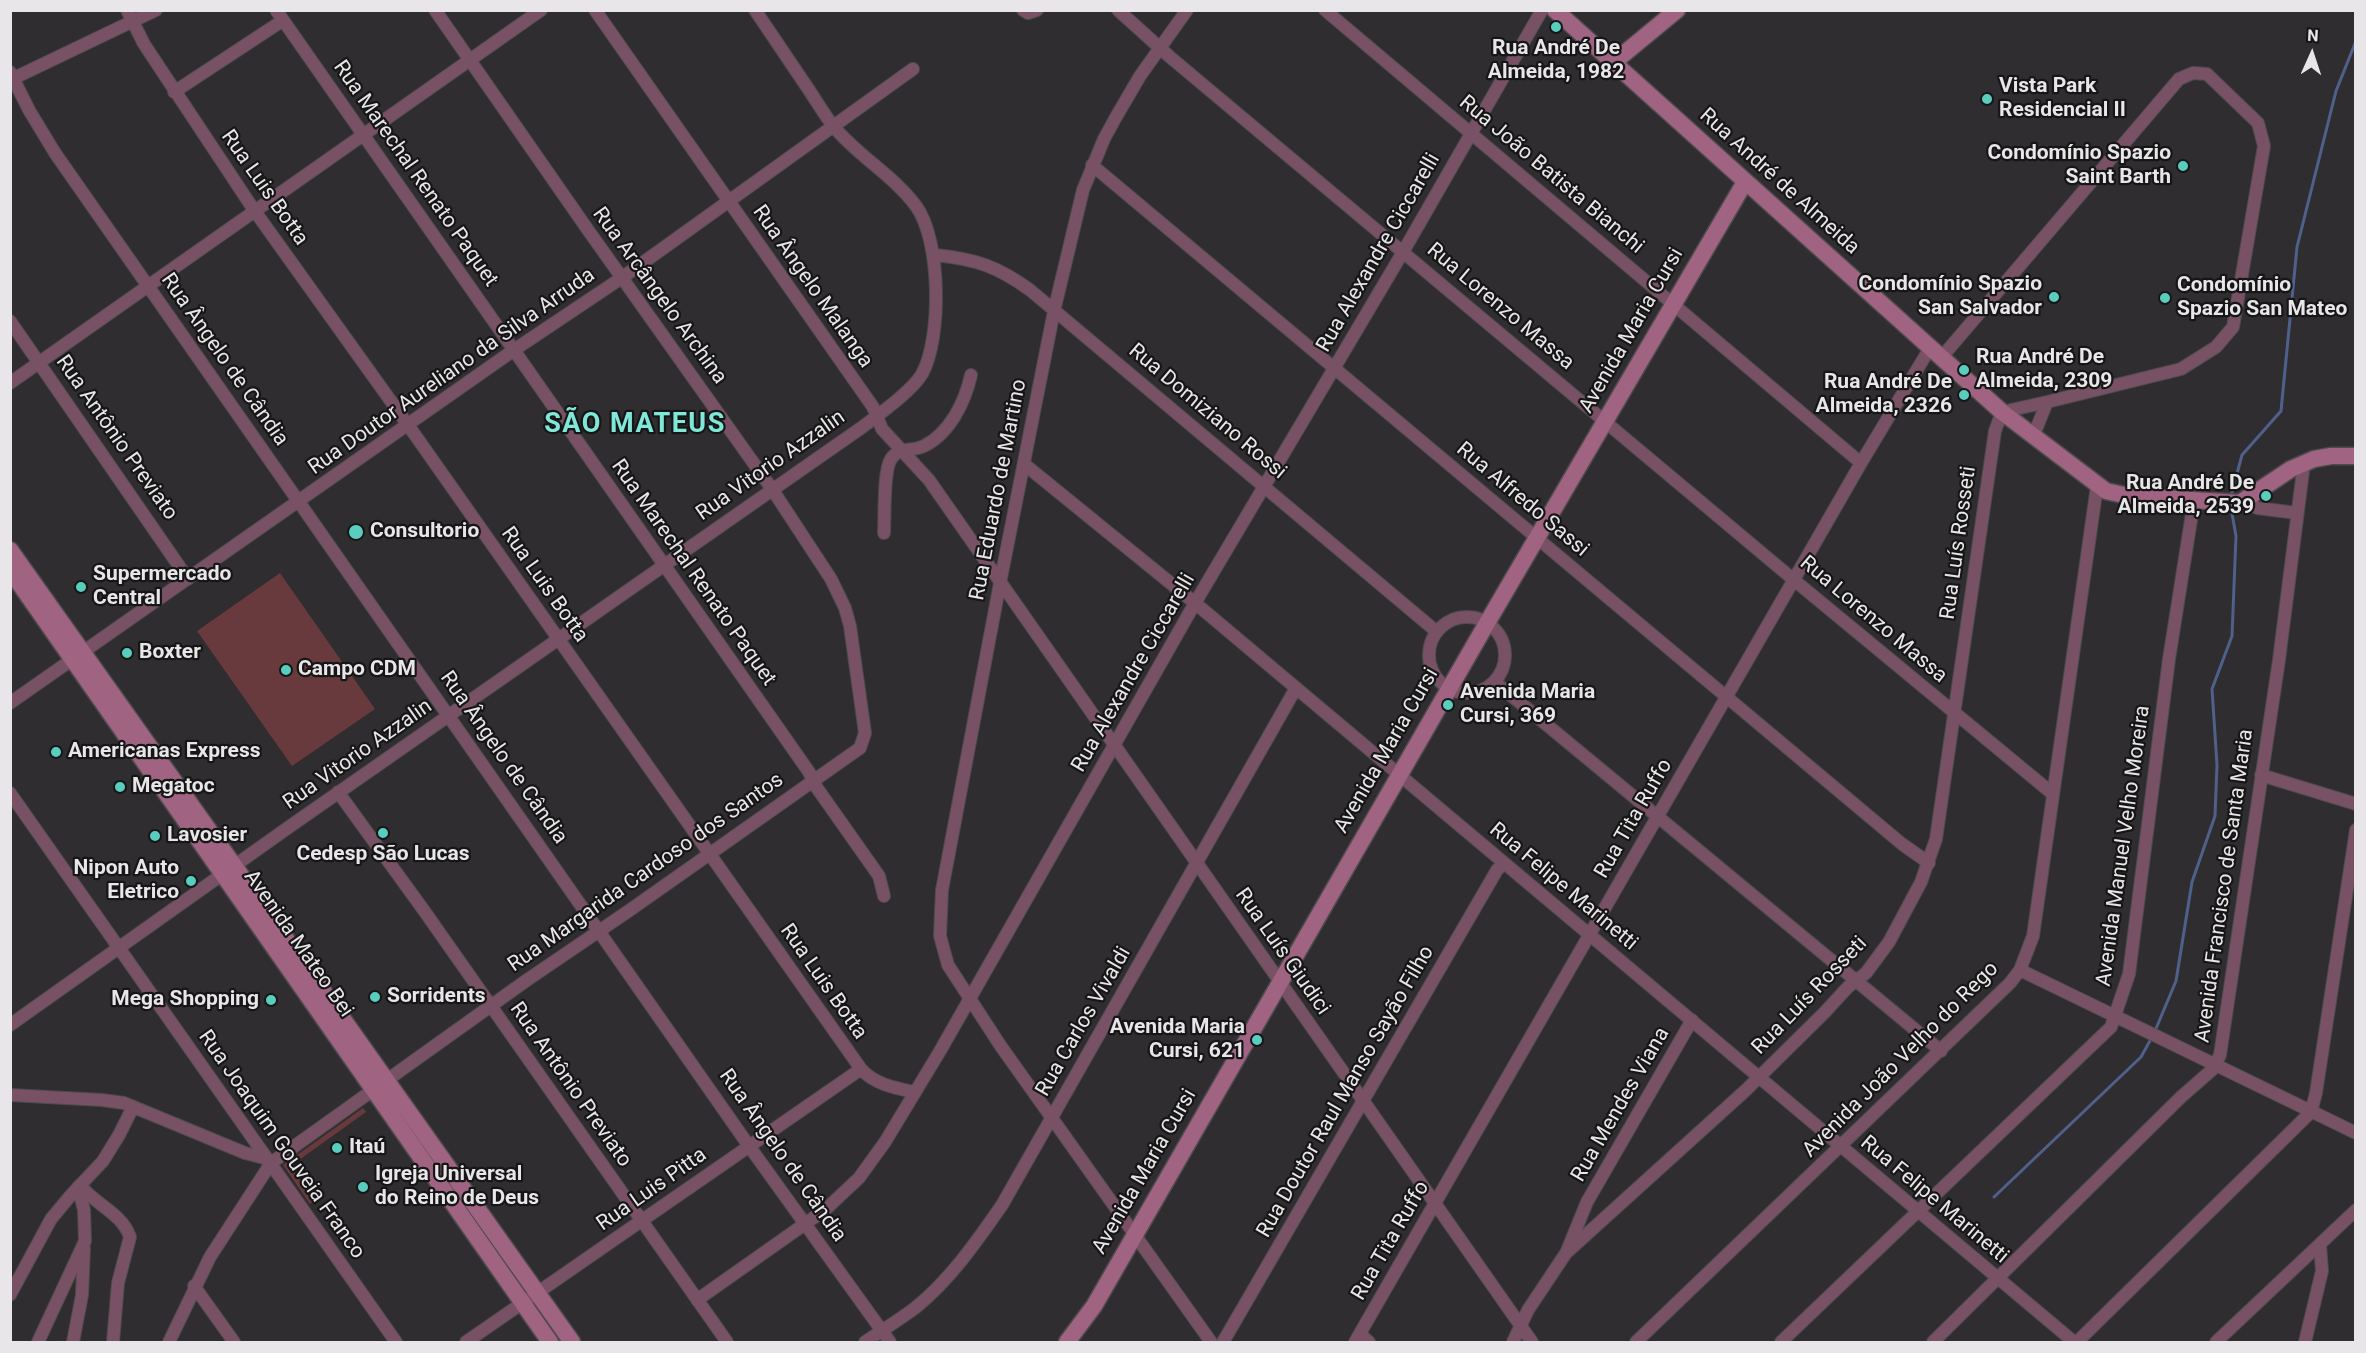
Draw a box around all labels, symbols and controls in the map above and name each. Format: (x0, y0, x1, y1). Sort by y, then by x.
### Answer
marker: Rua André De Almeida, 1982 (1549, 20, 1563, 34)
north arrow (2282, 24, 2342, 84)
text: N (2307, 26, 2319, 45)
place label: Rua André De Almeida, 1982 (1488, 36, 1624, 86)
street label: Rua Marechal Renato Paquet (327, 56, 503, 292)
place label: Vista Park Residencial II (1999, 74, 2126, 124)
street label: Rua João Batista Bianchi (1454, 90, 1648, 260)
marker: Vista Park Residencial II (1980, 92, 1994, 106)
street label: Rua André de Almeida (1694, 104, 1864, 260)
street label: Rua Luis Botta (215, 125, 313, 251)
place label: Condomínio Spazio Saint Barth (1988, 141, 2171, 191)
street label: Rua Alexandre Ciccarelli (1312, 149, 1446, 357)
marker: Condomínio Spazio Saint Barth (2176, 159, 2190, 173)
street label: Rua Ângelo Malanga (746, 201, 878, 373)
street label: Rua Arcângelo Archina (586, 203, 732, 389)
street label: Rua Lorenzo Massa (1421, 238, 1579, 376)
street label: Avenida Maria Cursi (1574, 244, 1690, 418)
street label: Rua Doutor Aureliano da Silva Arruda (304, 263, 600, 481)
street label: Rua Ângelo de Cândia (155, 269, 293, 451)
place label: Condomínio Spazio San Salvador (1859, 272, 2042, 322)
place label: Condomínio Spazio San Mateo (2177, 273, 2347, 323)
marker: Condomínio Spazio San Salvador (2047, 290, 2061, 304)
marker: Condomínio Spazio San Mateo (2158, 291, 2172, 305)
street label: Rua Domiziano Rossi (1123, 339, 1291, 485)
place label: Rua André De Almeida, 2309 (1976, 345, 2112, 395)
street label: Rua Antônio Previato (50, 351, 182, 525)
marker: Rua André De Almeida, 2309 (1957, 363, 1971, 377)
place label: Rua André De Almeida, 2326 (1816, 370, 1952, 420)
street label: Rua Eduardo de Martino (965, 377, 1033, 603)
marker: Rua André De Almeida, 2326 (1957, 388, 1971, 402)
street label: Rua Vitorio Azzalin (692, 405, 850, 527)
district label: SÃO MATEUS (544, 409, 726, 441)
street label: Rua Alfredo Sassi (1451, 437, 1593, 563)
street label: Rua Marechal Renato Paquet (605, 455, 781, 691)
street label: Rua Luís Rosseti (1936, 465, 1982, 621)
place label: Rua André De Almeida, 2539 (2118, 471, 2254, 521)
marker: Rua André De Almeida, 2539 (2259, 489, 2273, 503)
place label: Consultorio (370, 519, 479, 545)
street label: Rua Luis Botta (495, 522, 593, 648)
marker: Consultorio (347, 523, 365, 541)
street label: Rua Lorenzo Massa (1794, 551, 1952, 689)
place label: Supermercado Central (93, 562, 231, 612)
street label: Rua Alexandre Ciccarelli (1067, 569, 1201, 777)
marker: Supermercado Central (74, 580, 88, 594)
place label: Boxter (139, 640, 201, 666)
marker: Boxter (120, 646, 134, 660)
place label: Campo CDM (298, 657, 416, 683)
marker: Campo CDM (279, 663, 293, 677)
street label: Avenida Maria Cursi (1329, 664, 1445, 838)
street label: Rua Ângelo de Cândia (434, 667, 572, 849)
place label: Avenida Maria Cursi, 369 (1460, 680, 1595, 730)
street label: Rua Vitorio Azzalin (279, 694, 437, 816)
marker: Avenida Maria Cursi, 369 (1441, 698, 1455, 712)
street label: Avenida Manuel Velho Moreira (2092, 704, 2156, 988)
street label: Avenida Francisco de Santa Maria (2191, 728, 2259, 1044)
place label: Americanas Express (68, 739, 260, 765)
marker: Americanas Express (49, 745, 63, 759)
street label: Rua Tita Ruffo (1590, 755, 1678, 883)
street label: Rua Margarida Cardoso dos Santos (503, 768, 789, 978)
place label: Megatoc (132, 774, 215, 800)
marker: Megatoc (113, 780, 127, 794)
street label: Rua Felipe Marinetti (1484, 818, 1642, 956)
place label: Lavosier (167, 823, 247, 849)
marker: Cedesp São Lucas (376, 826, 390, 840)
marker: Lavosier (148, 829, 162, 843)
place label: Cedesp São Lucas (296, 842, 470, 868)
place label: Nipon Auto Eletrico (74, 856, 179, 906)
street label: Avenida Mateo Bei (238, 866, 358, 1022)
marker: Nipon Auto Eletrico (184, 874, 198, 888)
street label: Rua Luís Giudici (1229, 884, 1335, 1020)
street label: Rua Luis Botta (774, 919, 872, 1045)
street label: Rua Luís Rosseti (1747, 932, 1873, 1060)
street label: Rua Doutor Raul Manso Sayão Filho (1252, 942, 1440, 1242)
street label: Rua Carlos Vivaldi (1031, 943, 1137, 1101)
street label: Avenida João Velho do Rego (1798, 957, 2004, 1163)
place label: Sorridents (387, 984, 486, 1010)
place label: Mega Shopping (111, 987, 259, 1013)
marker: Sorridents (368, 990, 382, 1004)
marker: Mega Shopping (264, 993, 278, 1007)
street label: Rua Antônio Previato (504, 998, 636, 1172)
place label: Avenida Maria Cursi, 621 (1110, 1015, 1245, 1065)
street label: Rua Mendes Viana (1567, 1023, 1675, 1187)
street label: Rua Joaquim Gouveia Franco (192, 1026, 370, 1264)
marker: Avenida Maria Cursi, 621 (1250, 1033, 1264, 1047)
street label: Rua Ângelo de Cândia (713, 1065, 851, 1247)
street label: Avenida Maria Cursi (1087, 1085, 1203, 1259)
street label: Rua Felipe Marinetti (1855, 1131, 2013, 1269)
place label: Itaú (349, 1135, 385, 1161)
marker: Itaú (330, 1141, 344, 1155)
street label: Rua Luis Pitta (592, 1143, 712, 1237)
place label: Igreja Universal do Reino de Deus (375, 1162, 539, 1212)
street label: Rua Tita Ruffo (1347, 1177, 1435, 1305)
marker: Igreja Universal do Reino de Deus (356, 1180, 370, 1194)

